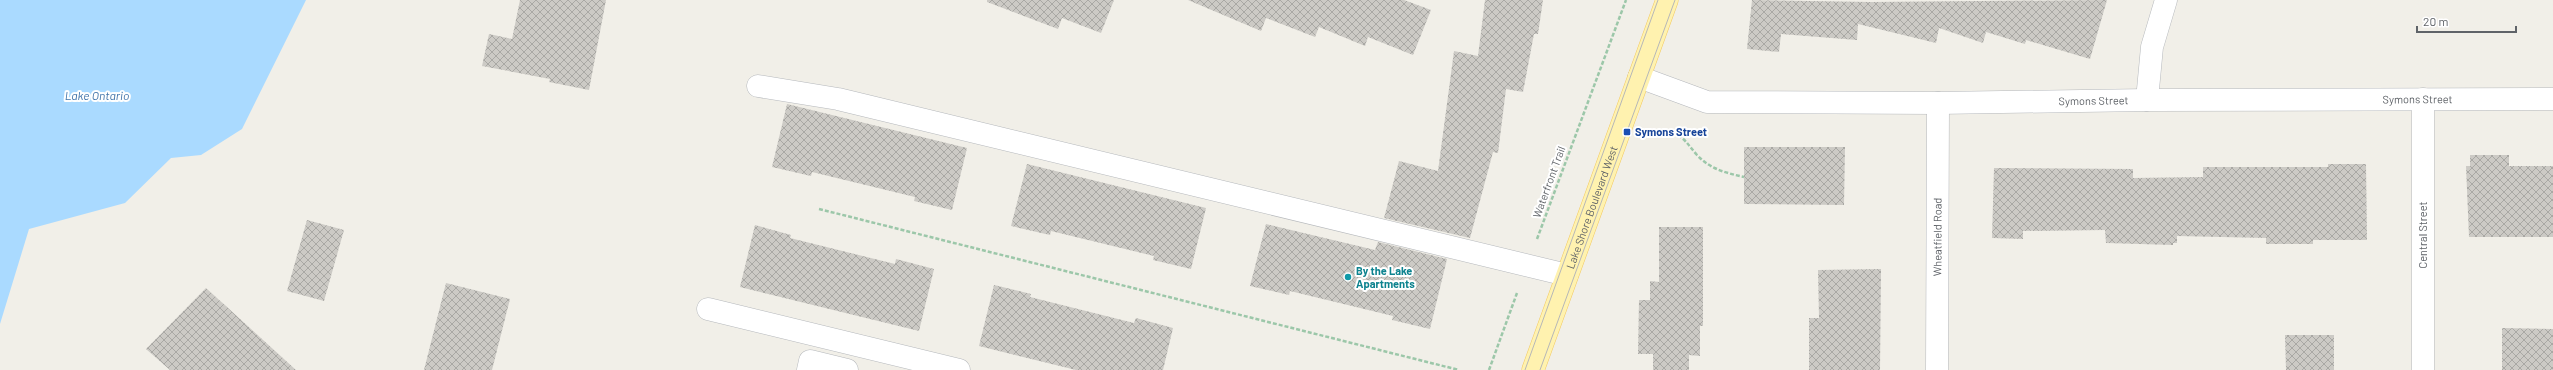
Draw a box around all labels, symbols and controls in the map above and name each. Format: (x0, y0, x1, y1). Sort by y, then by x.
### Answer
scale bar (2417, 8, 2516, 34)
text: 20 m (2423, 14, 2449, 28)
water label: Lake Ontario (65, 88, 129, 102)
street label: Symons Street (2382, 92, 2453, 105)
street label: Symons Street (2058, 93, 2129, 107)
place label: Symons Street (1635, 125, 1707, 138)
marker: Symons Street (1622, 127, 1632, 137)
street label: Waterfront Trail (1530, 144, 1567, 219)
street label: Lake Shore Boulevard West (1563, 144, 1620, 270)
street label: Wheatfield Road (1930, 198, 1944, 276)
street label: Central Street (2416, 202, 2429, 268)
place label: By the Lake Apartments (1356, 264, 1415, 290)
marker: By the Lake Apartments (1343, 272, 1353, 282)

